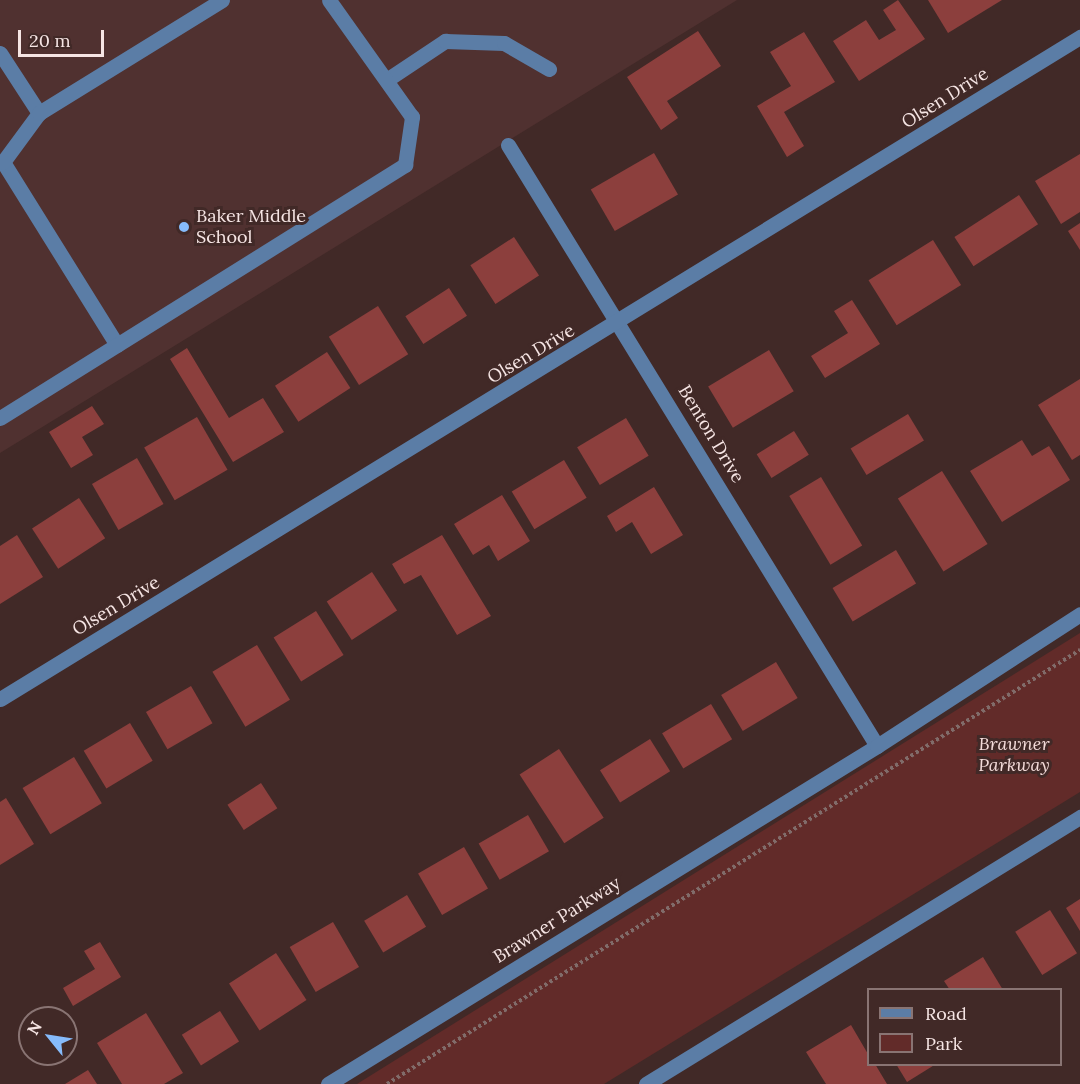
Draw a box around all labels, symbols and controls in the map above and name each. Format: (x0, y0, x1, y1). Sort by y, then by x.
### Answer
scale bar (21, 18, 106, 56)
text: 20 m (29, 29, 71, 52)
street label: Olsen Drive (898, 63, 992, 133)
place label: Baker Middle School (196, 206, 306, 248)
marker: Baker Middle School (177, 220, 191, 234)
street label: Olsen Drive (483, 320, 579, 388)
street label: Benton Drive (673, 381, 749, 487)
street label: Olsen Drive (68, 572, 164, 640)
park label: Brawner Parkway (978, 734, 1050, 777)
street label: Brawner Parkway (490, 872, 624, 968)
legend (867, 988, 1062, 1066)
text: Road (925, 1002, 967, 1025)
north arrow (18, 1006, 78, 1066)
text: N (22, 1018, 46, 1038)
text: Park (925, 1032, 962, 1055)

